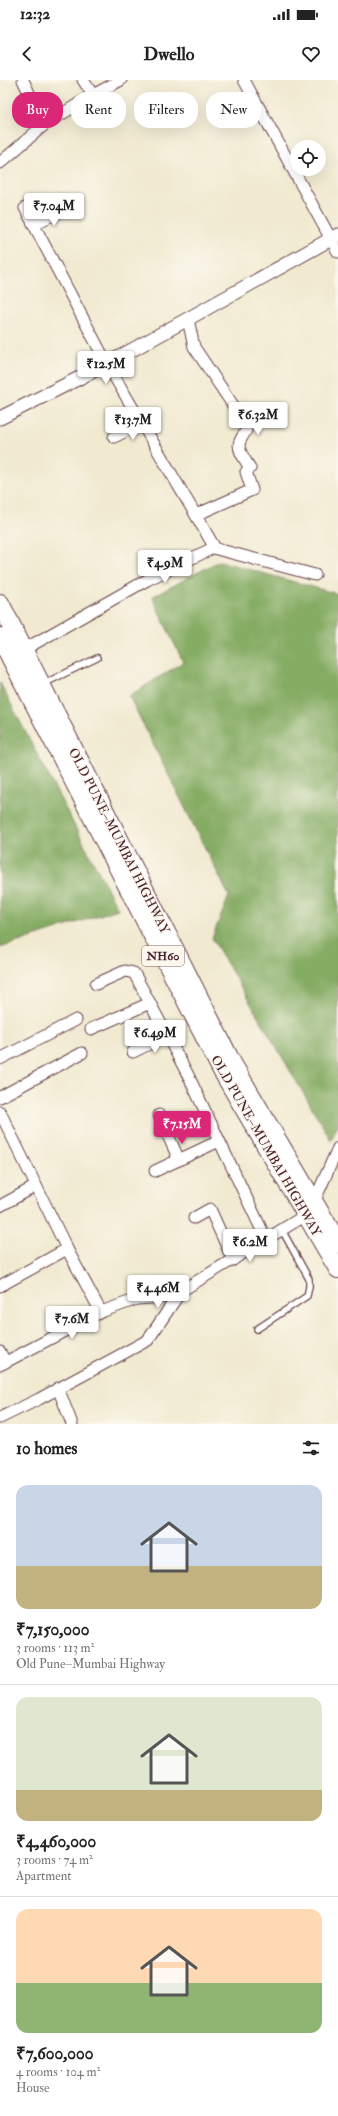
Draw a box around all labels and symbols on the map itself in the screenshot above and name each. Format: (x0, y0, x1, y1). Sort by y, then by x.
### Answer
pin: ₹7.04M (21, 193, 87, 227)
pin: ₹12.5M (73, 351, 139, 385)
pin: ₹6.32M (225, 402, 291, 436)
pin: ₹13.7M (100, 407, 166, 441)
pin: ₹4.9M (137, 550, 193, 584)
street label: OLD PUNE–MUMBAI HIGHWAY (65, 745, 174, 938)
road number: NH60 (142, 946, 184, 966)
pin: ₹6.49M (122, 1020, 188, 1054)
street label: OLD PUNE–MUMBAI HIGHWAY (207, 1052, 325, 1240)
pin: ₹7.15M (149, 1111, 215, 1145)
pin: ₹6.2M (222, 1229, 278, 1263)
pin: ₹4.46M (125, 1275, 191, 1309)
pin: ₹7.6M (44, 1306, 100, 1340)

